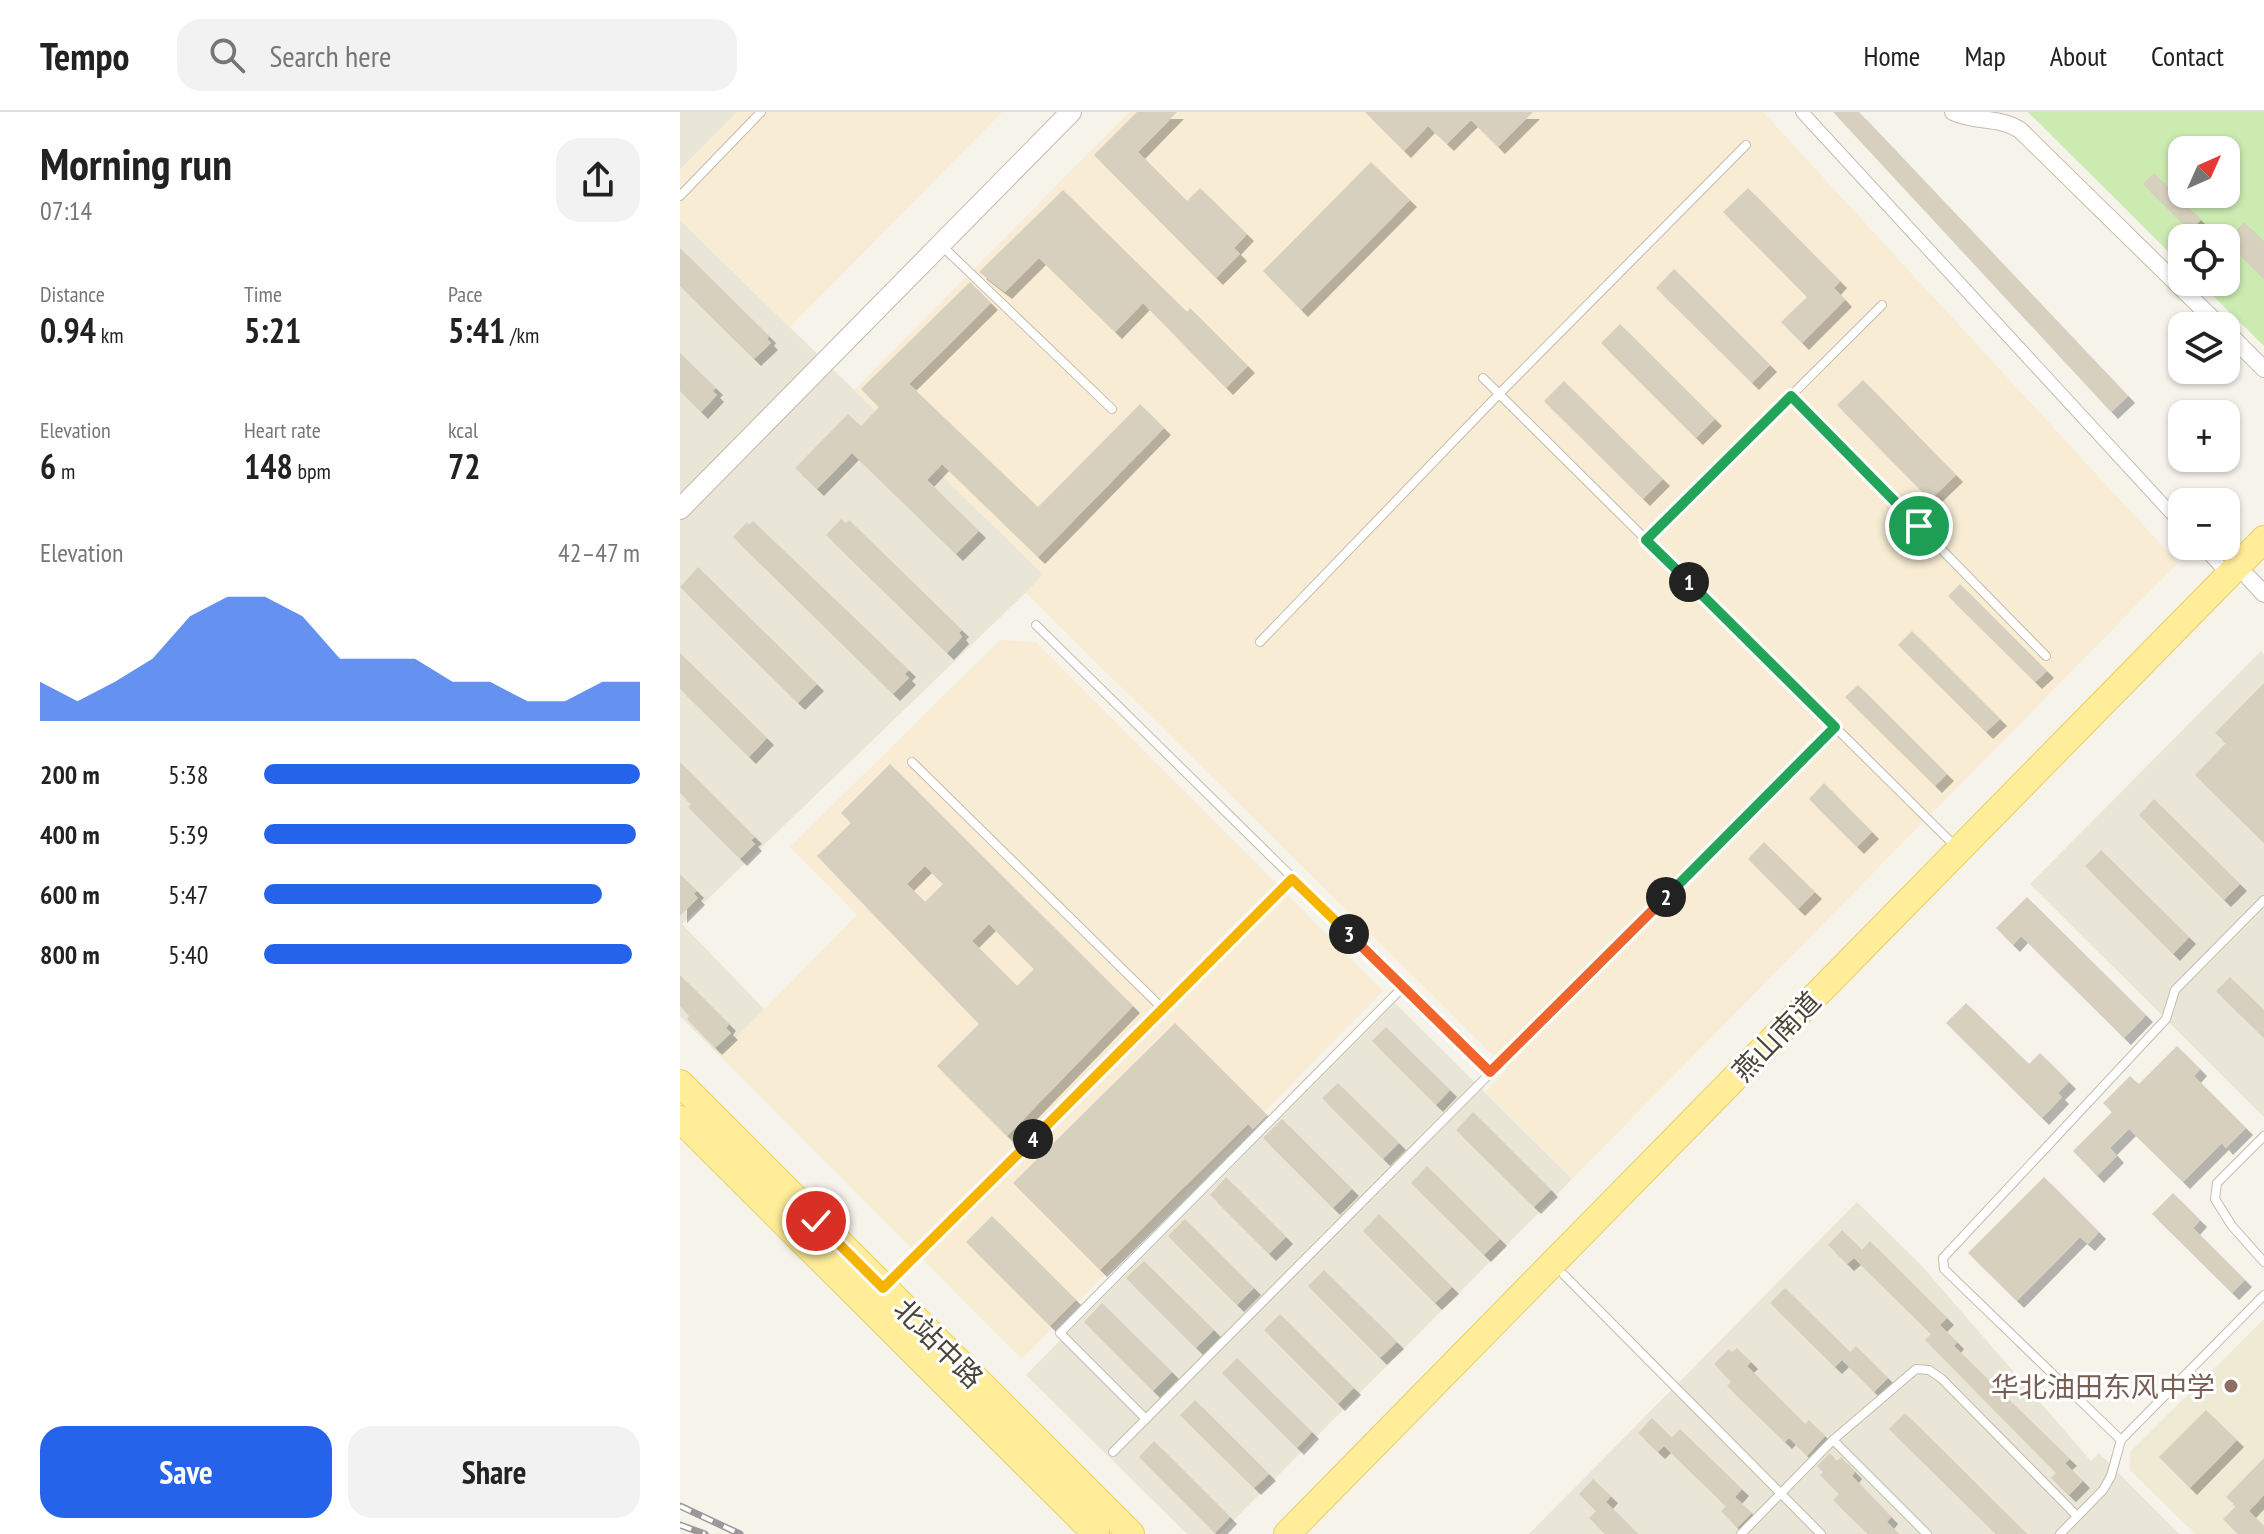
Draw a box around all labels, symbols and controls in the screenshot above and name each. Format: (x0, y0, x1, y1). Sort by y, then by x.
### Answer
search box (177, 19, 737, 91)
text: Tempo (40, 31, 129, 80)
icon: search (205, 33, 249, 77)
text: Search here (269, 36, 391, 75)
text: Home (1864, 37, 1920, 74)
text: Map (1964, 37, 2006, 74)
text: About (2050, 37, 2107, 74)
text: Contact (2151, 37, 2224, 74)
text: Morning run (40, 135, 232, 192)
north arrow (2168, 136, 2240, 208)
map controls (2168, 136, 2240, 560)
button: share (556, 138, 640, 222)
text: 07:14 (40, 194, 92, 227)
button: locate (2168, 224, 2240, 296)
text: Distance (40, 280, 105, 308)
text: Time (244, 280, 282, 308)
text: Pace (448, 280, 483, 308)
text: 0.94 (40, 308, 96, 352)
text: 5:21 (244, 308, 301, 352)
text: 5:41 (448, 308, 505, 352)
button: layers (2168, 312, 2240, 384)
text: km (96, 321, 124, 349)
text: /km (505, 321, 539, 349)
button: + (2168, 400, 2240, 472)
text: Elevation (40, 416, 111, 444)
text: Heart rate (244, 416, 321, 444)
text: kcal (448, 416, 478, 444)
text: 6 (40, 444, 56, 488)
text: 148 (244, 444, 293, 488)
text: 72 (448, 444, 481, 488)
text: m (56, 457, 75, 485)
text: bpm (293, 457, 331, 485)
button: − (2168, 488, 2240, 560)
pin (1885, 492, 1953, 560)
icon: arrive (1897, 504, 1941, 548)
text: Elevation (40, 536, 123, 569)
text: 42–47 m (558, 536, 640, 569)
pin: 1 (1669, 562, 1709, 602)
text: 1 (1684, 568, 1694, 596)
text: 200 m (40, 758, 100, 791)
text: 5:38 (168, 758, 208, 791)
text: 400 m (40, 818, 100, 851)
text: 5:39 (168, 818, 208, 851)
pin: 2 (1646, 877, 1686, 917)
text: 600 m (40, 878, 100, 911)
text: 5:47 (168, 878, 208, 911)
text: 2 (1661, 883, 1671, 911)
pin: 3 (1329, 914, 1369, 954)
text: 3 (1344, 920, 1354, 948)
text: 800 m (40, 938, 100, 971)
text: 5:40 (168, 938, 208, 971)
street label: 燕山南道 (1724, 983, 1828, 1089)
pin: 4 (1013, 1119, 1053, 1159)
text: 4 (1028, 1125, 1038, 1153)
pin (782, 1187, 850, 1255)
icon: check (794, 1199, 838, 1243)
street label: 北站中路 (886, 1290, 992, 1396)
place label: 华北油田东风中学 (1991, 1368, 2215, 1405)
marker: 华北油田东风中学 (2222, 1377, 2240, 1395)
button: Save (40, 1426, 332, 1518)
button: Share (348, 1426, 640, 1518)

